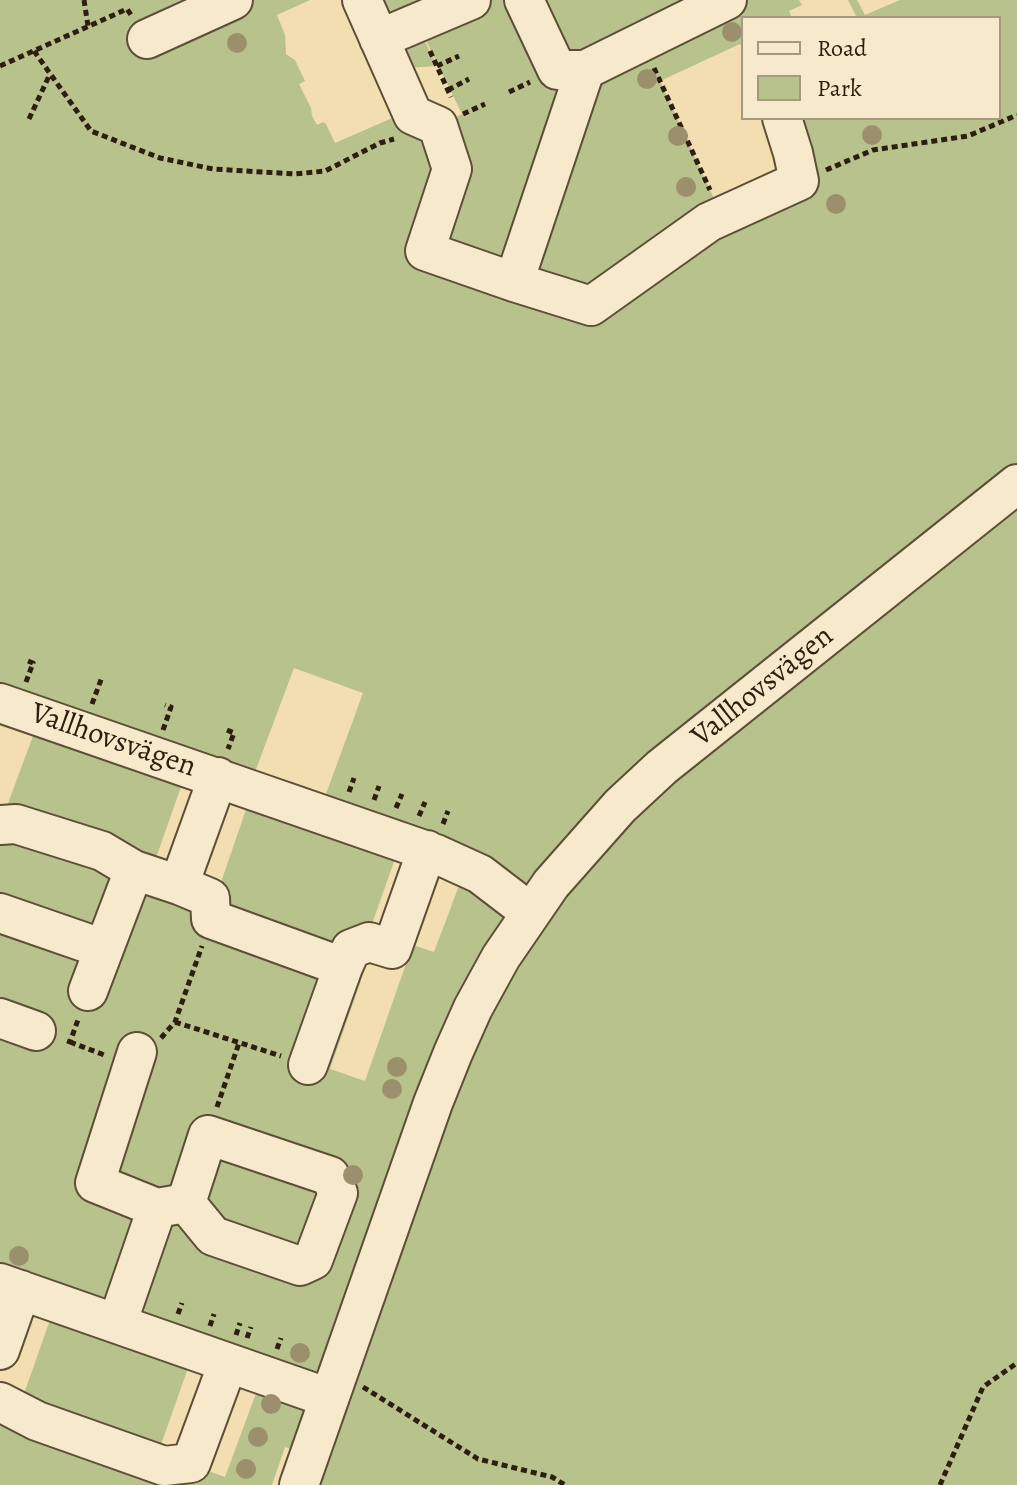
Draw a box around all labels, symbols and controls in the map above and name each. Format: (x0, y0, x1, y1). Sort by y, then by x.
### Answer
legend (741, 16, 1001, 120)
text: Road (817, 32, 867, 64)
text: Park (817, 72, 862, 104)
street label: Vallhovsvägen (685, 619, 841, 755)
street label: Vallhovsvägen (26, 696, 200, 786)

